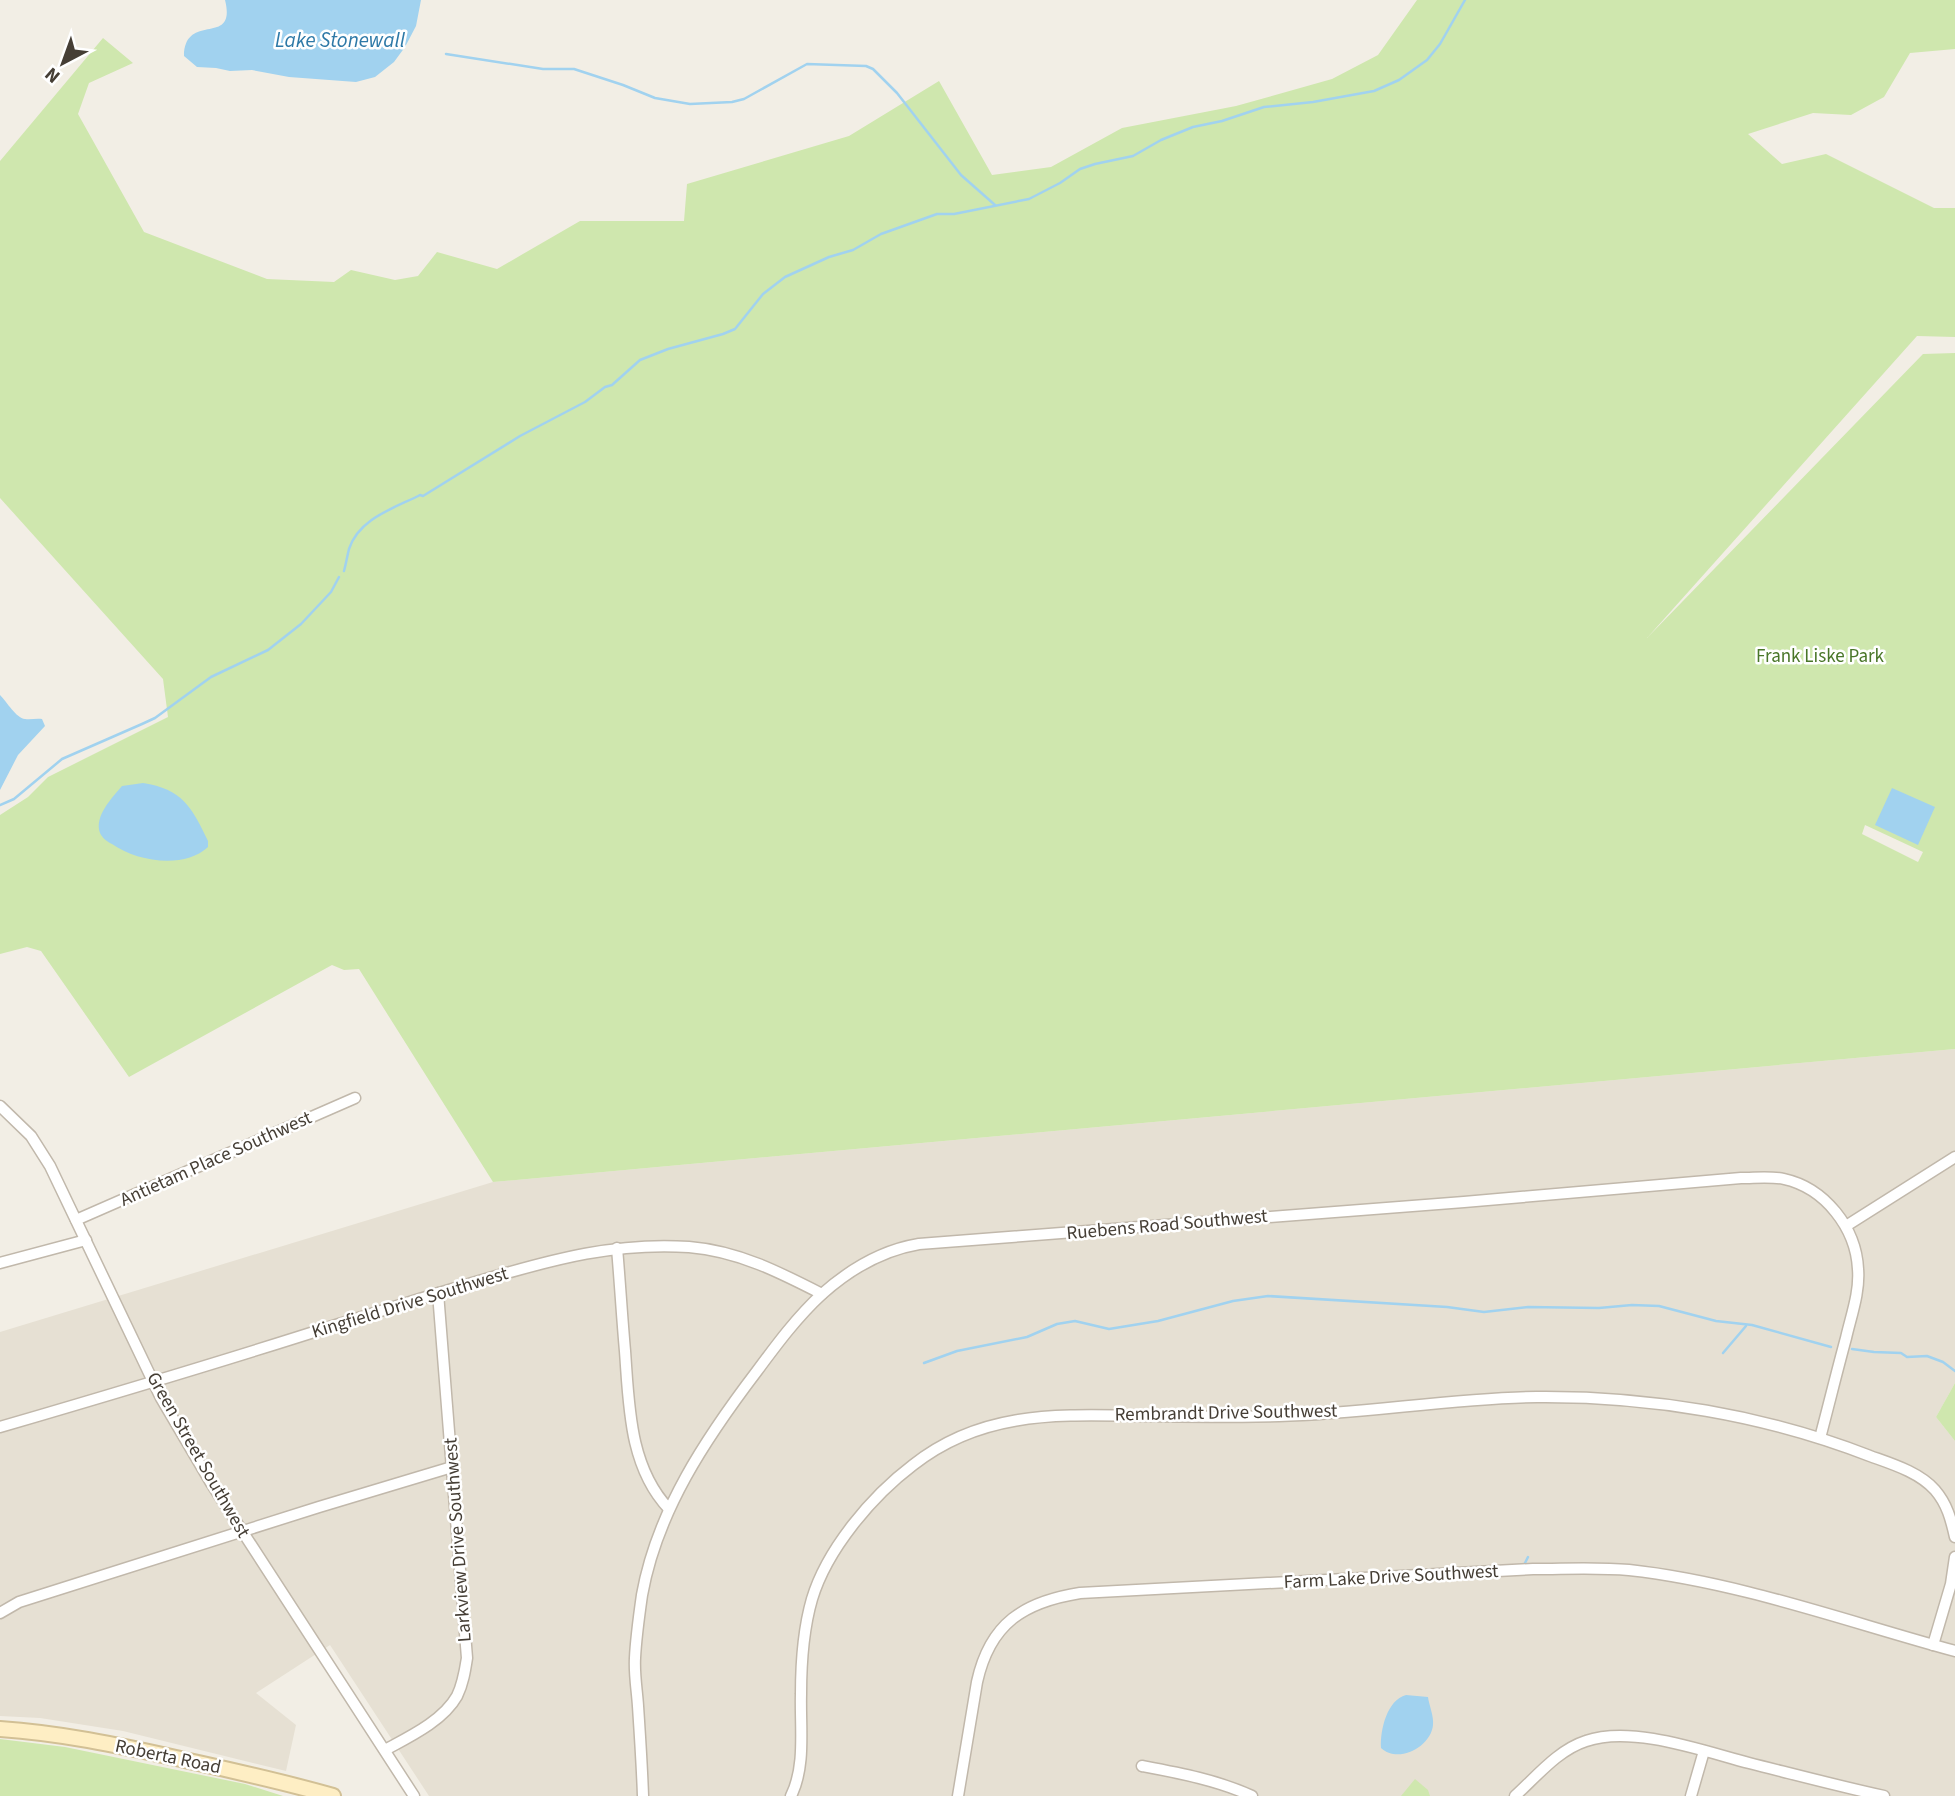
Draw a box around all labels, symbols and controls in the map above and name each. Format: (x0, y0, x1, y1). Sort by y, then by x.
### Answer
water label: Lake Stonewall (275, 25, 406, 55)
north arrow (28, 28, 98, 98)
text: N (39, 60, 66, 89)
park label: Frank Liske Park (1756, 643, 1885, 670)
street label: Antietam Place Southwest (116, 1104, 317, 1214)
street label: Ruebens Road Southwest (1065, 1203, 1269, 1247)
street label: Kingfield Drive Southwest (308, 1260, 512, 1346)
street label: Green Street Southwest (140, 1367, 257, 1543)
street label: Rembrandt Drive Southwest (1114, 1398, 1338, 1428)
street label: Larkview Drive Southwest (437, 1436, 479, 1643)
street label: Farm Lake Drive Southwest (1283, 1558, 1500, 1596)
street label: Roberta Road (113, 1733, 223, 1781)

